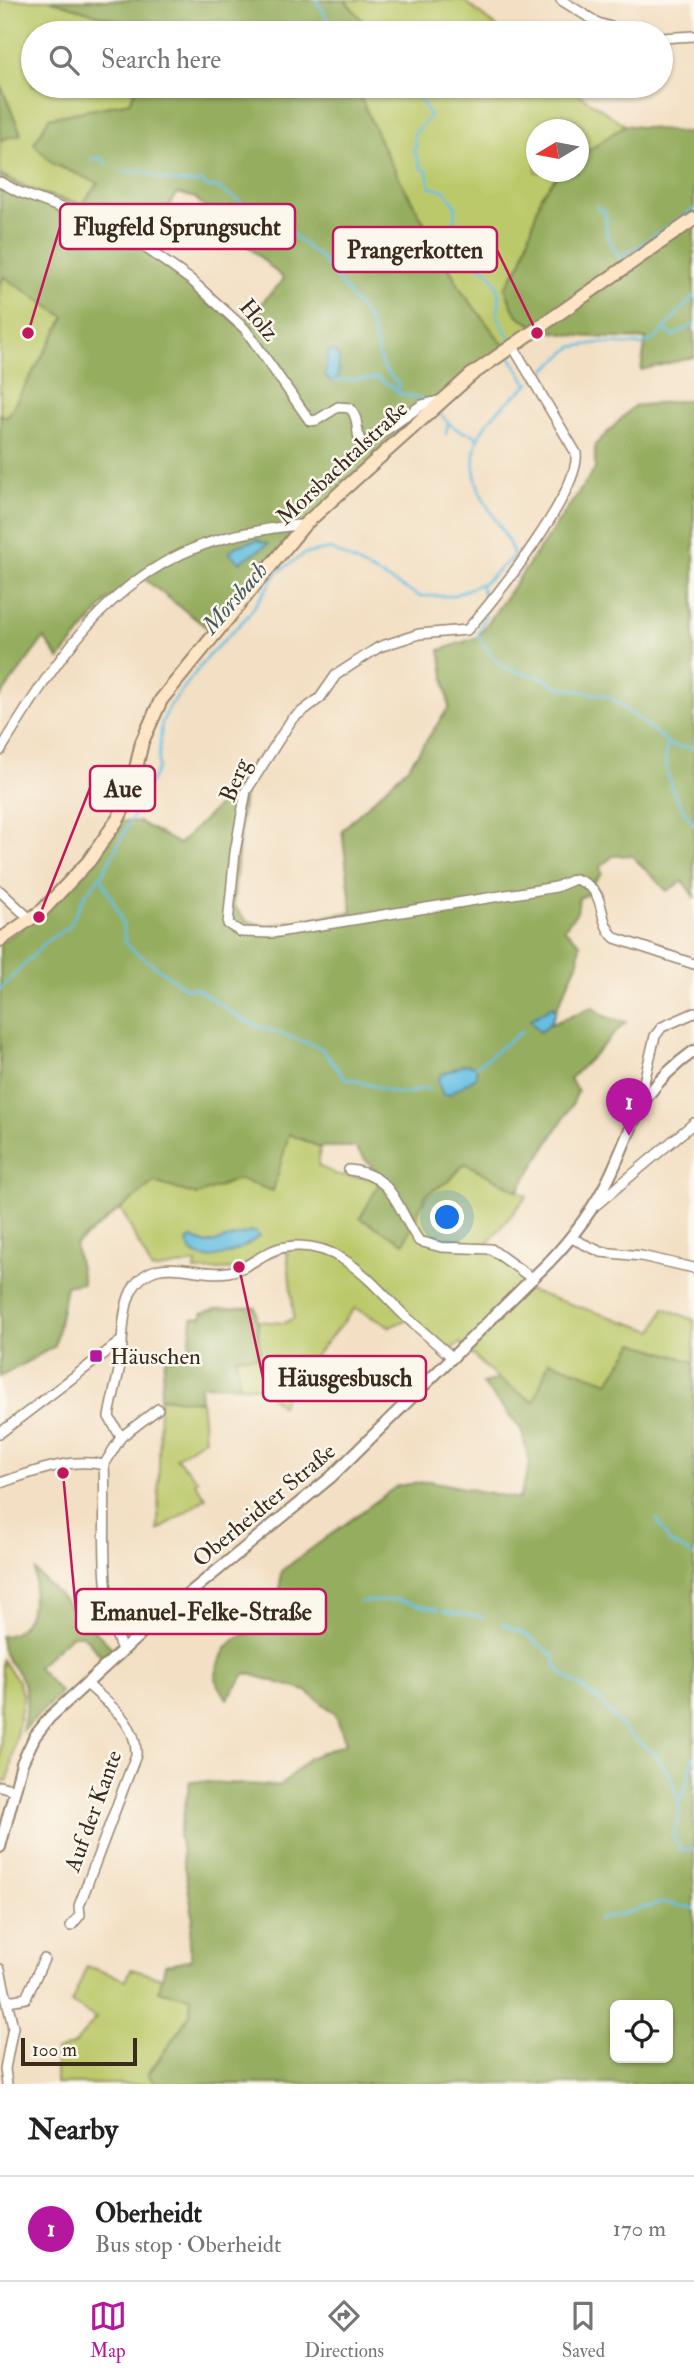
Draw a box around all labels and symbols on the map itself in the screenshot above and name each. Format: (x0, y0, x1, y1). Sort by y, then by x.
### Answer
north arrow (526, 119, 589, 182)
callout: Flugfeld Sprungsucht (60, 204, 295, 249)
text: Flugfeld Sprungsucht (73, 212, 281, 243)
callout: Prangerkotten (333, 227, 497, 272)
text: Prangerkotten (347, 235, 484, 266)
street label: Holz (233, 293, 285, 347)
street label: Morsbachtalstraße (270, 394, 414, 531)
water label: Morsbach (194, 555, 275, 642)
street label: Berg (213, 753, 257, 806)
callout: Aue (90, 766, 155, 811)
text: Aue (103, 774, 142, 805)
pin: 1 (606, 1078, 652, 1136)
your location (430, 1200, 464, 1234)
place label: Häuschen (110, 1342, 201, 1371)
marker: Häuschen (88, 1348, 104, 1364)
callout: Häusgesbusch (263, 1356, 426, 1401)
text: Häusgesbusch (278, 1363, 413, 1394)
street label: Oberheidter Straße (187, 1437, 342, 1573)
callout: Emanuel-Felke-Straße (76, 1589, 326, 1634)
text: Emanuel-Felke-Straße (90, 1597, 312, 1628)
street label: Auf der Kante (57, 1746, 129, 1877)
scale bar (21, 2035, 136, 2067)

